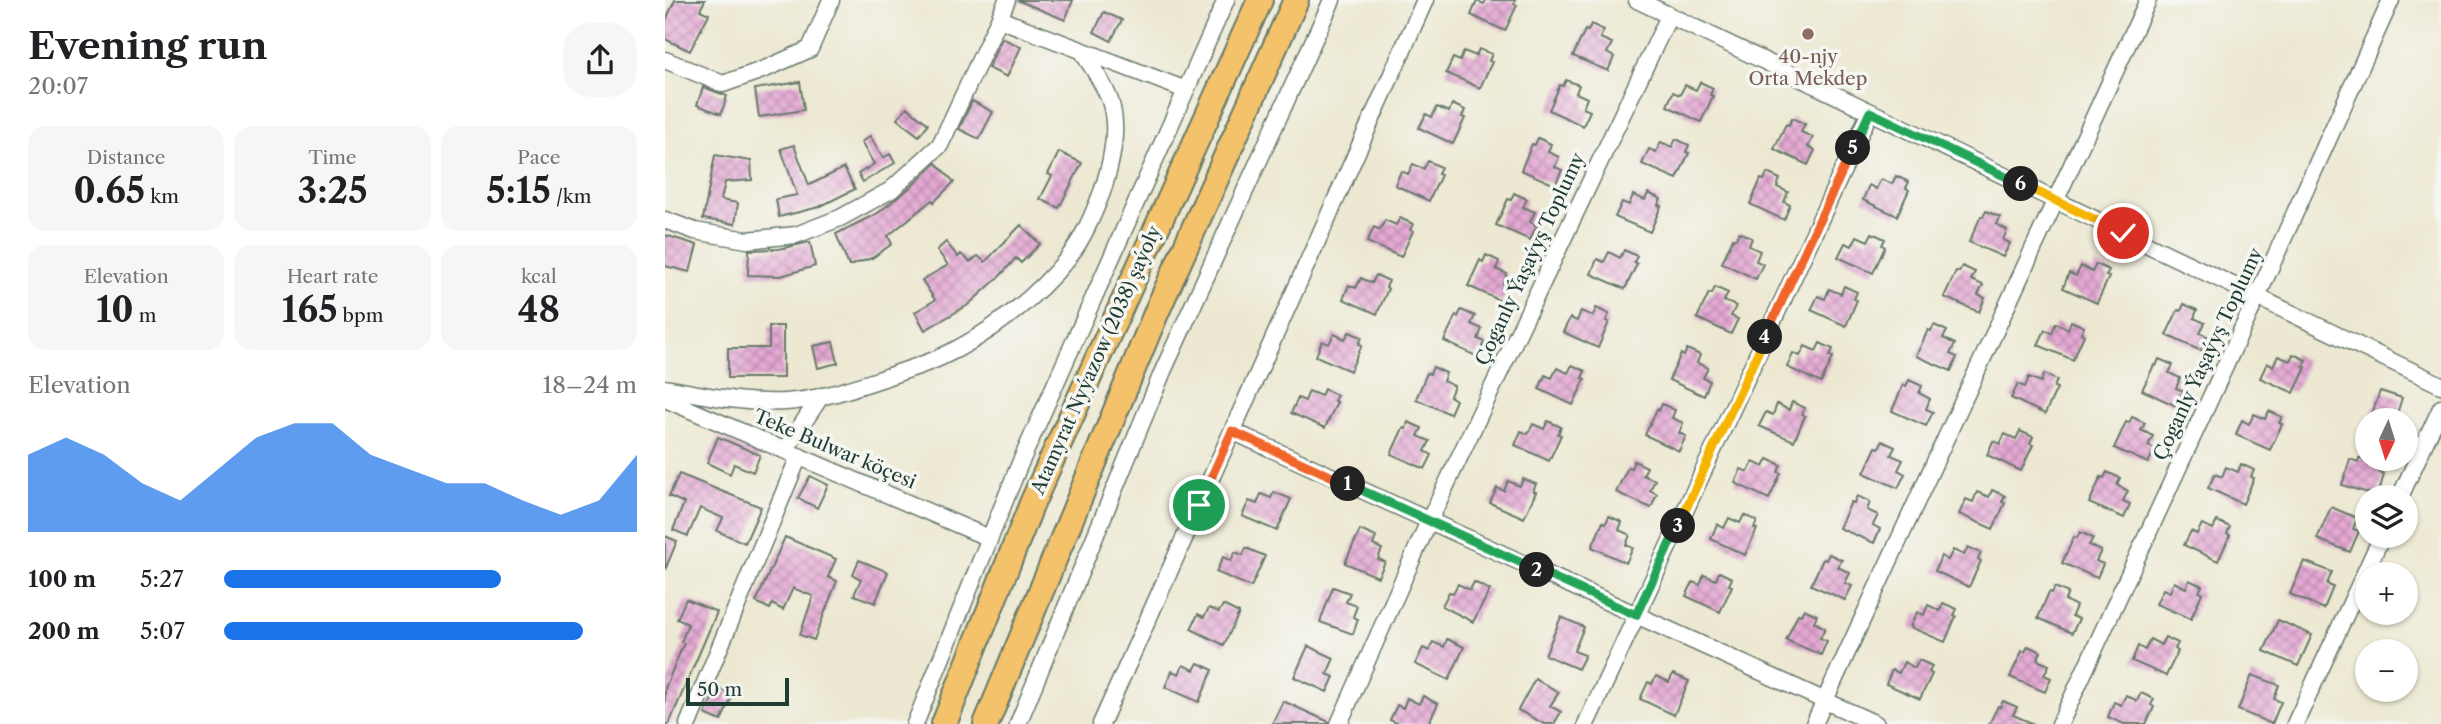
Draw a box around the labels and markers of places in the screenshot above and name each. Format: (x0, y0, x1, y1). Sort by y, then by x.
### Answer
marker: 40-njy Orta Mekdep (1800, 26, 1816, 42)
place label: 40-njy Orta Mekdep (1749, 45, 1867, 90)
pin: 5 (1835, 130, 1871, 166)
pin: 6 (2003, 166, 2039, 202)
pin (2093, 203, 2153, 263)
pin: 4 (1747, 320, 1783, 354)
pin: 1 (1331, 466, 1365, 502)
pin (1169, 475, 1229, 535)
pin: 3 (1661, 508, 1695, 544)
pin: 2 (1519, 552, 1555, 588)

